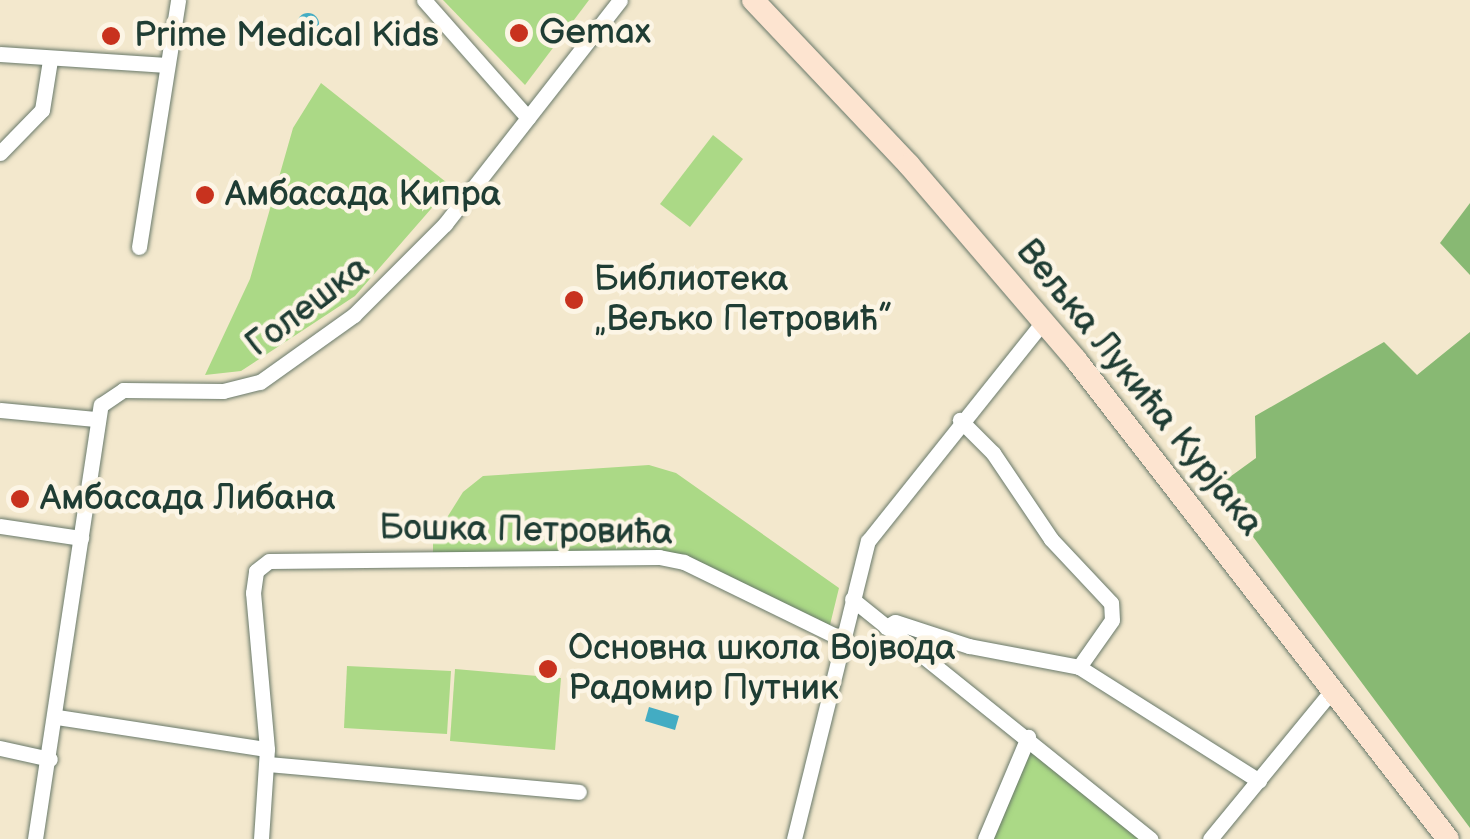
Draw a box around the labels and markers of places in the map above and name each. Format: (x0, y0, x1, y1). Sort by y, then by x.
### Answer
place label: Gemax (539, 12, 651, 54)
place label: Prime Medical Kids (134, 15, 439, 57)
marker: Gemax (508, 22, 530, 44)
marker: Prime Medical Kids (98, 23, 124, 49)
place label: Амбасада Кипра (225, 174, 501, 216)
marker: Амбасада Кипра (194, 184, 216, 206)
place label: Библиотека „Вељко Петровић” (594, 259, 893, 341)
marker: Библиотека „Вељко Петровић” (563, 289, 585, 311)
place label: Амбасада Либана (40, 478, 336, 520)
marker: Амбасада Либана (9, 488, 31, 510)
place label: Основна школа Војвода Радомир Путник (568, 628, 956, 710)
marker: Основна школа Војвода Радомир Путник (537, 658, 559, 680)

